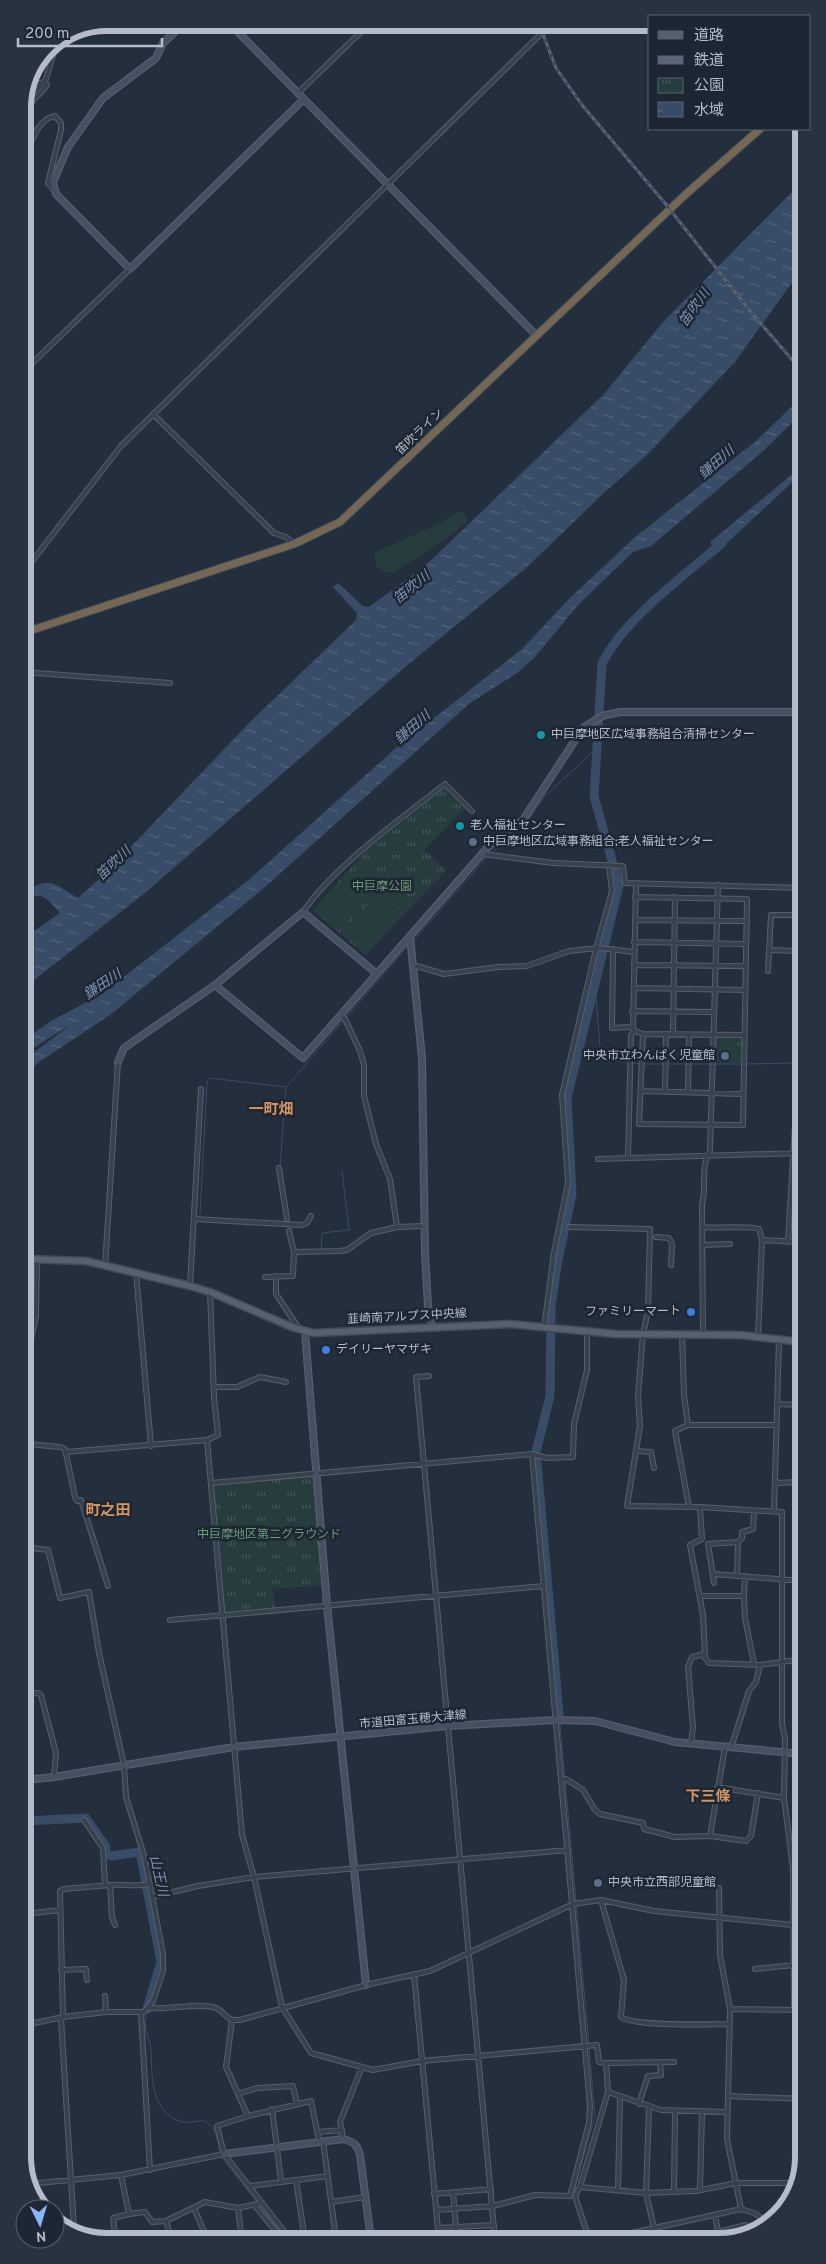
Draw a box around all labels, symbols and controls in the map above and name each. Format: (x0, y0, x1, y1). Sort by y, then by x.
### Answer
scale bar (18, 15, 161, 47)
legend (648, 15, 811, 130)
text: 200 m (25, 25, 70, 44)
text: 道路 (694, 27, 724, 46)
text: 鉄道 (694, 52, 724, 71)
text: 公園 (694, 77, 724, 96)
text: 水域 (694, 102, 724, 121)
water label: 笛吹川 (676, 284, 715, 330)
street label: 笛吹ライン (393, 405, 447, 459)
water label: 鎌田川 (696, 441, 740, 483)
water label: 笛吹川 (390, 567, 435, 608)
water label: 鎌田川 (392, 706, 436, 748)
place label: 中巨摩地区広域事務組合清掃センター (551, 727, 755, 743)
marker: 中巨摩地区広域事務組合清掃センター (535, 729, 547, 741)
place label: 老人福祉センター (470, 818, 566, 834)
marker: 老人福祉センター (454, 820, 466, 832)
place label: 中巨摩地区広域事務組合;老人福祉センター (483, 834, 714, 850)
marker: 中巨摩地区広域事務組合;老人福祉センター (467, 836, 479, 848)
water label: 笛吹川 (93, 842, 136, 885)
park label: 中巨摩公園 (352, 879, 412, 895)
water label: 鎌田川 (81, 965, 127, 1004)
place label: 中央市立わんぱく児童館 (583, 1048, 715, 1064)
marker: 中央市立わんぱく児童館 (719, 1050, 731, 1062)
district label: 一町畑 (248, 1101, 294, 1120)
place label: ファミリーマート (585, 1304, 681, 1320)
street label: 韮崎南アルプス中央線 (347, 1306, 467, 1328)
marker: ファミリーマート (685, 1306, 697, 1318)
place label: デイリーヤマザキ (336, 1342, 432, 1358)
marker: デイリーヤマザキ (320, 1344, 332, 1356)
district label: 町之田 (85, 1502, 131, 1521)
park label: 中巨摩地区第二グラウンド (197, 1527, 341, 1543)
street label: 市道田富玉穂大津線 (359, 1707, 467, 1733)
district label: 下三條 (685, 1788, 731, 1807)
water label: 山王川 (145, 1854, 171, 1900)
place label: 中央市立西部児童館 (608, 1875, 716, 1891)
marker: 中央市立西部児童館 (592, 1877, 604, 1889)
north arrow (15, 2199, 65, 2249)
text: N (35, 2227, 47, 2244)

